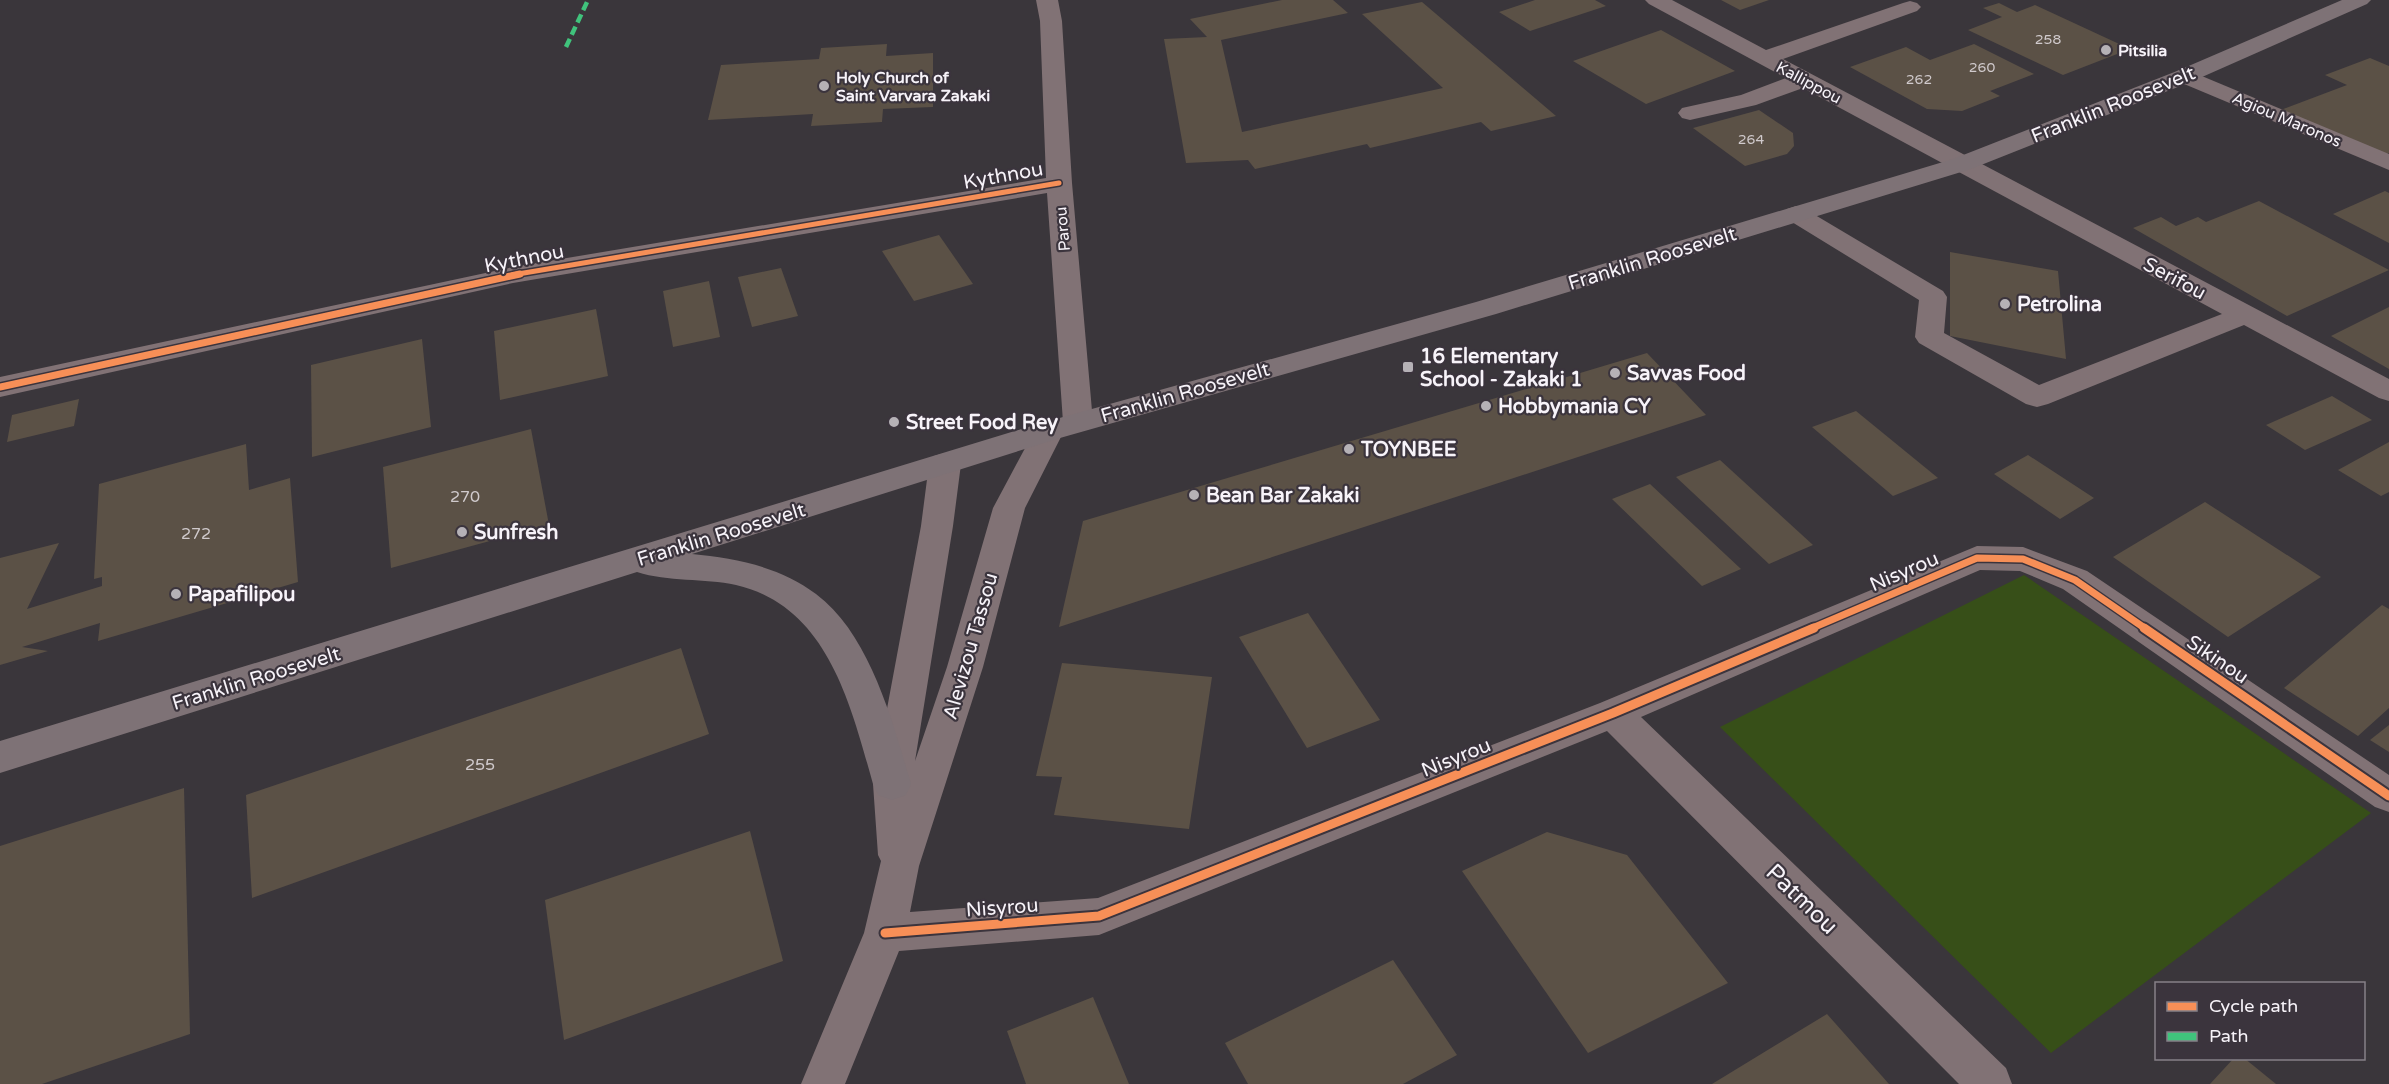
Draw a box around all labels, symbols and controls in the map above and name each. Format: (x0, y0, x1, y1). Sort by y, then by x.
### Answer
house number: 258 (2035, 31, 2061, 48)
place label: Pitsilia (2118, 41, 2167, 61)
marker: Pitsilia (2099, 43, 2113, 57)
street label: Kallippou (1772, 57, 1845, 108)
house number: 260 (1969, 59, 1995, 76)
street label: Franklin Roosevelt (2028, 61, 2199, 149)
place label: Holy Church of Saint Varvara Zakaki (836, 68, 990, 106)
house number: 262 (1906, 71, 1932, 88)
marker: Holy Church of Saint Varvara Zakaki (817, 79, 831, 93)
street label: Agiou Maronos (2229, 88, 2344, 152)
house number: 264 (1738, 131, 1764, 148)
street label: Kythnou (961, 157, 1045, 195)
street label: Parou (1051, 206, 1075, 252)
street label: Franklin Roosevelt (1565, 222, 1740, 296)
street label: Kythnou (482, 239, 566, 278)
street label: Serifou (2139, 252, 2210, 305)
place label: Petrolina (2017, 293, 2102, 317)
marker: Petrolina (1998, 297, 2012, 311)
place label: 16 Elementary School - Zakaki 1 (1420, 345, 1583, 392)
street label: Franklin Roosevelt (1098, 357, 1273, 429)
marker: 16 Elementary School - Zakaki 1 (1401, 360, 1415, 374)
place label: Savvas Food (1627, 362, 1746, 386)
marker: Savvas Food (1608, 366, 1622, 380)
place label: Hobbymania CY (1498, 395, 1651, 419)
marker: Hobbymania CY (1479, 399, 1493, 413)
place label: Street Food Rey (906, 411, 1058, 435)
marker: Street Food Rey (887, 415, 901, 429)
place label: TOYNBEE (1360, 438, 1457, 462)
marker: TOYNBEE (1342, 442, 1356, 456)
place label: Bean Bar Zakaki (1206, 484, 1359, 508)
house number: 270 (450, 487, 480, 507)
marker: Bean Bar Zakaki (1187, 488, 1201, 502)
street label: Franklin Roosevelt (634, 498, 809, 572)
place label: Sunfresh (474, 521, 558, 545)
house number: 272 (181, 524, 211, 544)
marker: Sunfresh (455, 525, 469, 539)
street label: Nisyrou (1866, 547, 1943, 597)
street label: Alevizou Tassou (939, 570, 1003, 722)
place label: Papafilipou (188, 583, 295, 607)
marker: Papafilipou (169, 587, 183, 601)
street label: Sikinou (2182, 630, 2253, 689)
street label: Franklin Roosevelt (169, 642, 344, 716)
street label: Nisyrou (1418, 733, 1495, 783)
house number: 255 (465, 755, 495, 775)
street label: Patmou (1760, 858, 1844, 941)
street label: Nisyrou (965, 893, 1039, 923)
legend (2155, 982, 2365, 1060)
text: Cycle path (2209, 995, 2298, 1017)
text: Path (2209, 1025, 2248, 1047)

